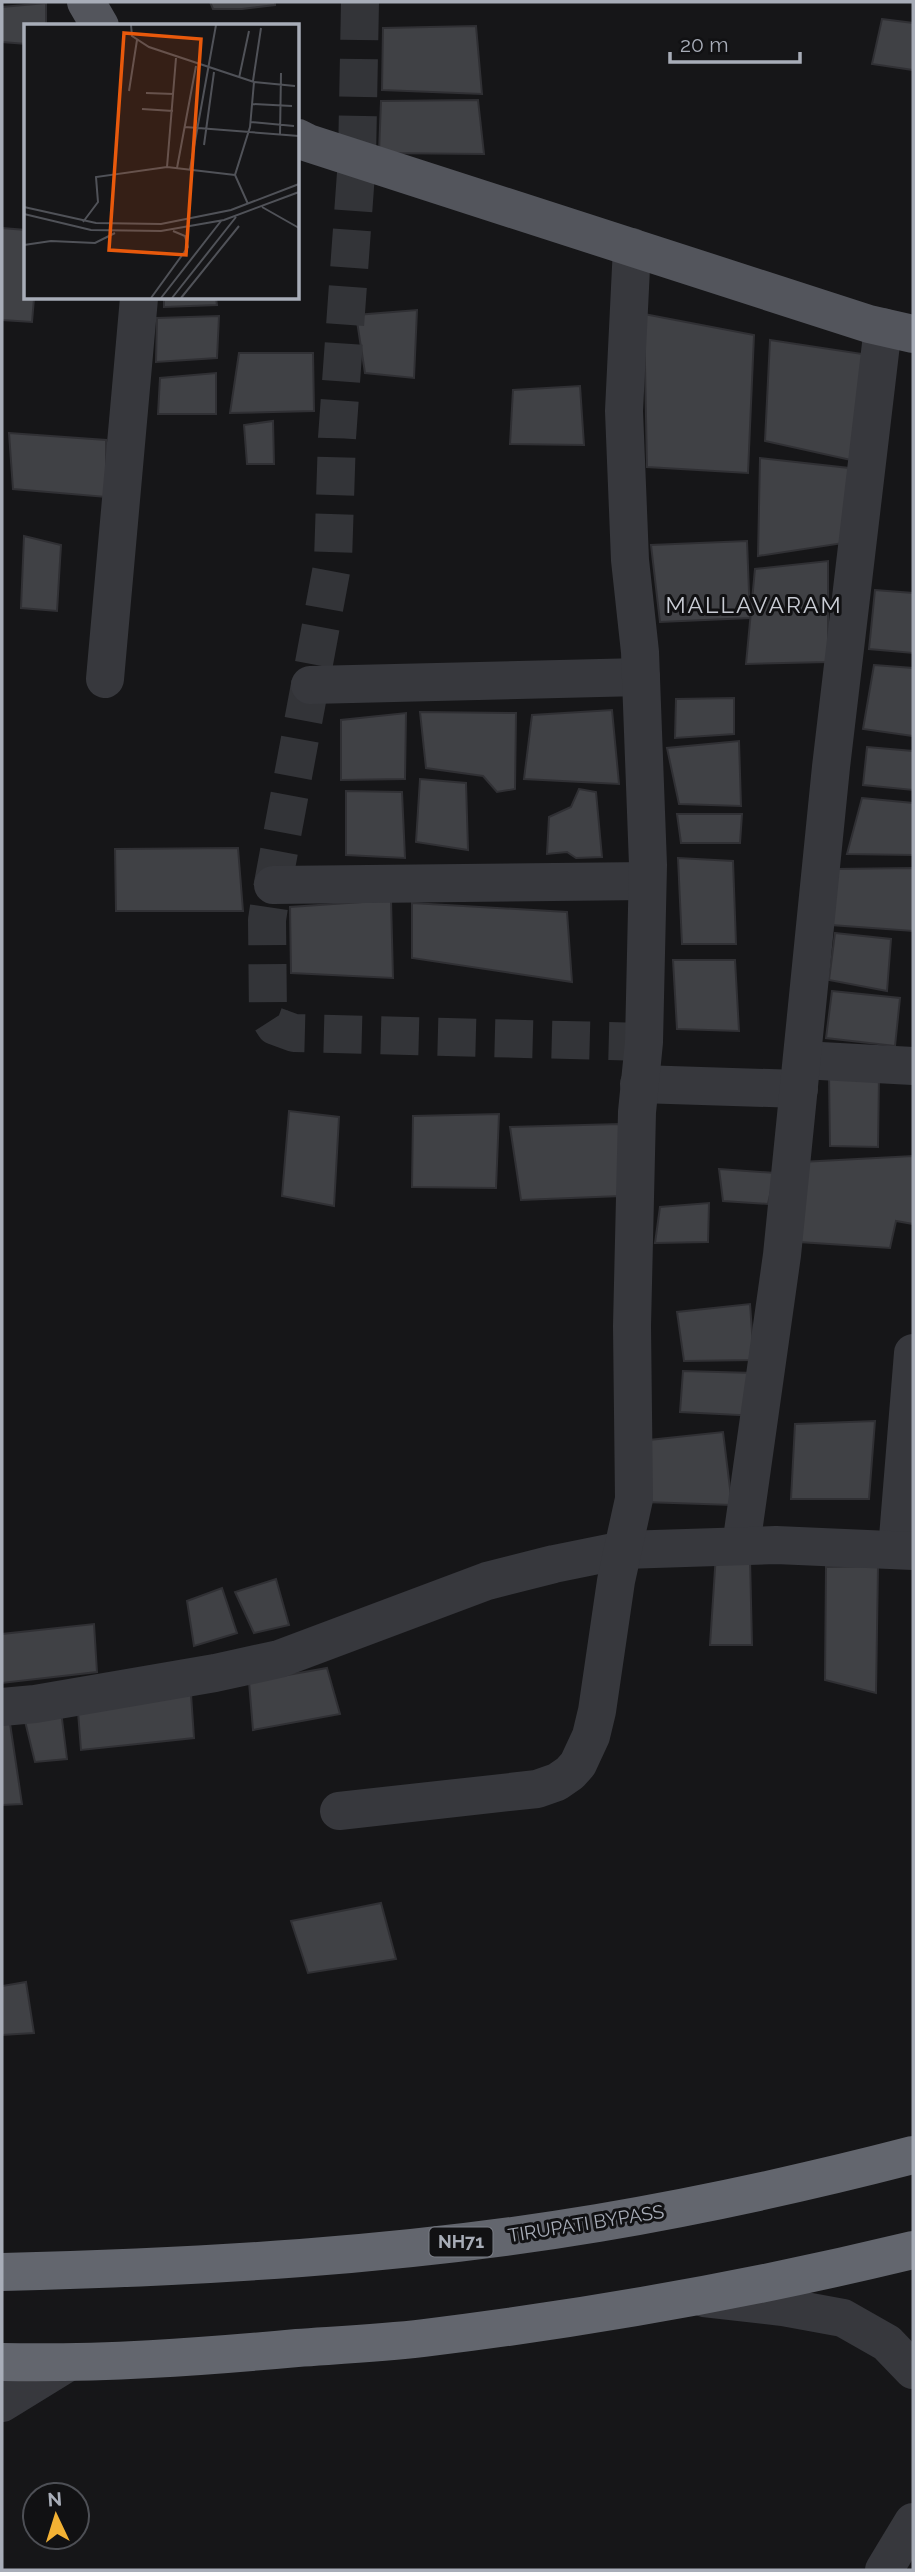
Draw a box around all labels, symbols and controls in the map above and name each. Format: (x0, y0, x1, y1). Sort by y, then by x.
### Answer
scale bar (670, 21, 800, 65)
inset map (24, 24, 299, 299)
text: 20 m (680, 32, 728, 57)
district label: MALLAVARAM (665, 591, 843, 618)
street label: TIRUPATI BYPASS (506, 2200, 666, 2246)
road number: NH71 (430, 2228, 492, 2256)
north arrow (21, 2481, 91, 2551)
text: N (47, 2488, 63, 2511)

